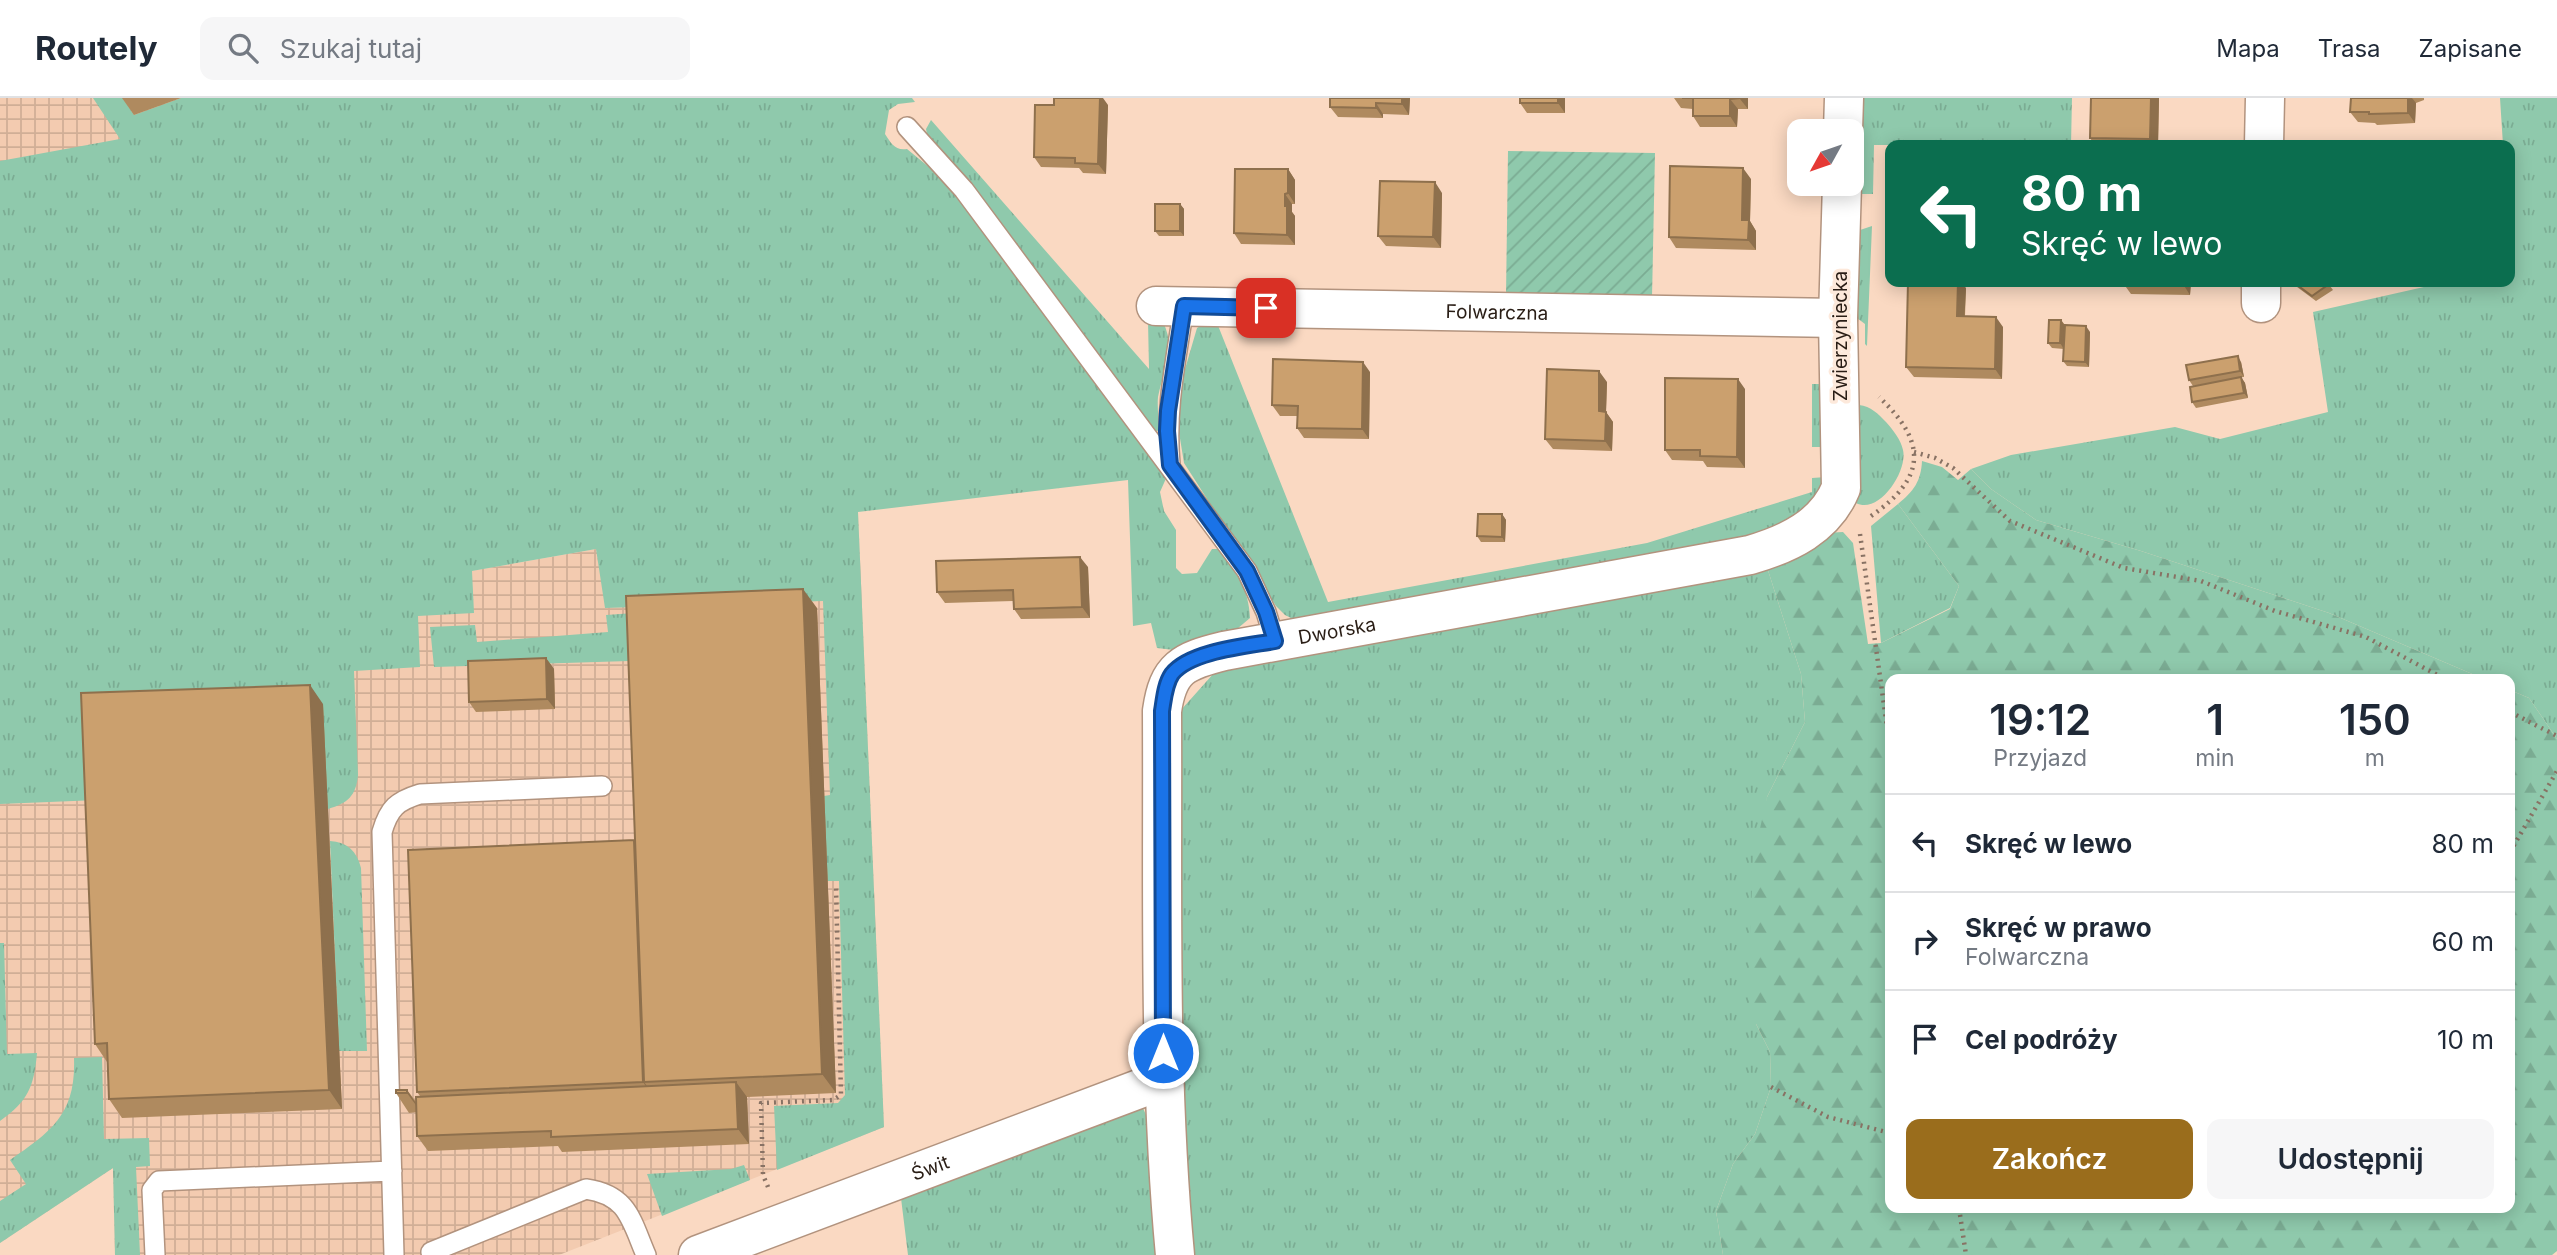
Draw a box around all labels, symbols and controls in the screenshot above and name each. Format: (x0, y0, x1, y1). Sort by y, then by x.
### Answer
search box (200, 17, 690, 80)
text: Routely (35, 28, 158, 68)
icon: search (224, 29, 262, 67)
text: Szukaj tutaj (280, 33, 422, 64)
text: Mapa (2216, 34, 2280, 63)
text: Trasa (2318, 34, 2381, 63)
text: Zapisane (2419, 34, 2522, 63)
north arrow (1787, 119, 1864, 196)
map controls (1787, 119, 1864, 196)
text: 80 m (2021, 164, 2142, 223)
icon: left (1906, 168, 1997, 259)
text: Skręć w lewo (2021, 224, 2222, 263)
street label: Zwierzyniecka (1829, 271, 1852, 401)
pin (1236, 278, 1296, 338)
icon: arrive (1247, 289, 1285, 327)
street label: Folwarczna (1445, 300, 1548, 324)
street label: Dworska (1296, 612, 1378, 649)
text: 19:12 (1989, 694, 2091, 745)
text: 1 (2206, 694, 2224, 745)
text: 150 (2339, 694, 2411, 745)
text: Przyjazd (1993, 744, 2087, 772)
text: min (2195, 744, 2235, 772)
text: m (2365, 744, 2385, 772)
icon: left (1906, 824, 1944, 862)
text: Skręć w lewo (1965, 828, 2132, 859)
text: 80 m (2431, 828, 2494, 859)
text: Skręć w prawo (1965, 912, 2152, 943)
icon: right (1906, 922, 1944, 960)
text: 60 m (2431, 926, 2494, 957)
text: Folwarczna (1965, 943, 2089, 971)
position arrow (1126, 1016, 1200, 1090)
icon: arrive (1906, 1020, 1944, 1058)
text: Cel podróży (1965, 1024, 2118, 1055)
text: 10 m (2437, 1024, 2494, 1055)
button: Zakończ (1906, 1119, 2193, 1199)
button: Udostępnij (2207, 1119, 2494, 1199)
street label: Świt (908, 1150, 952, 1185)

